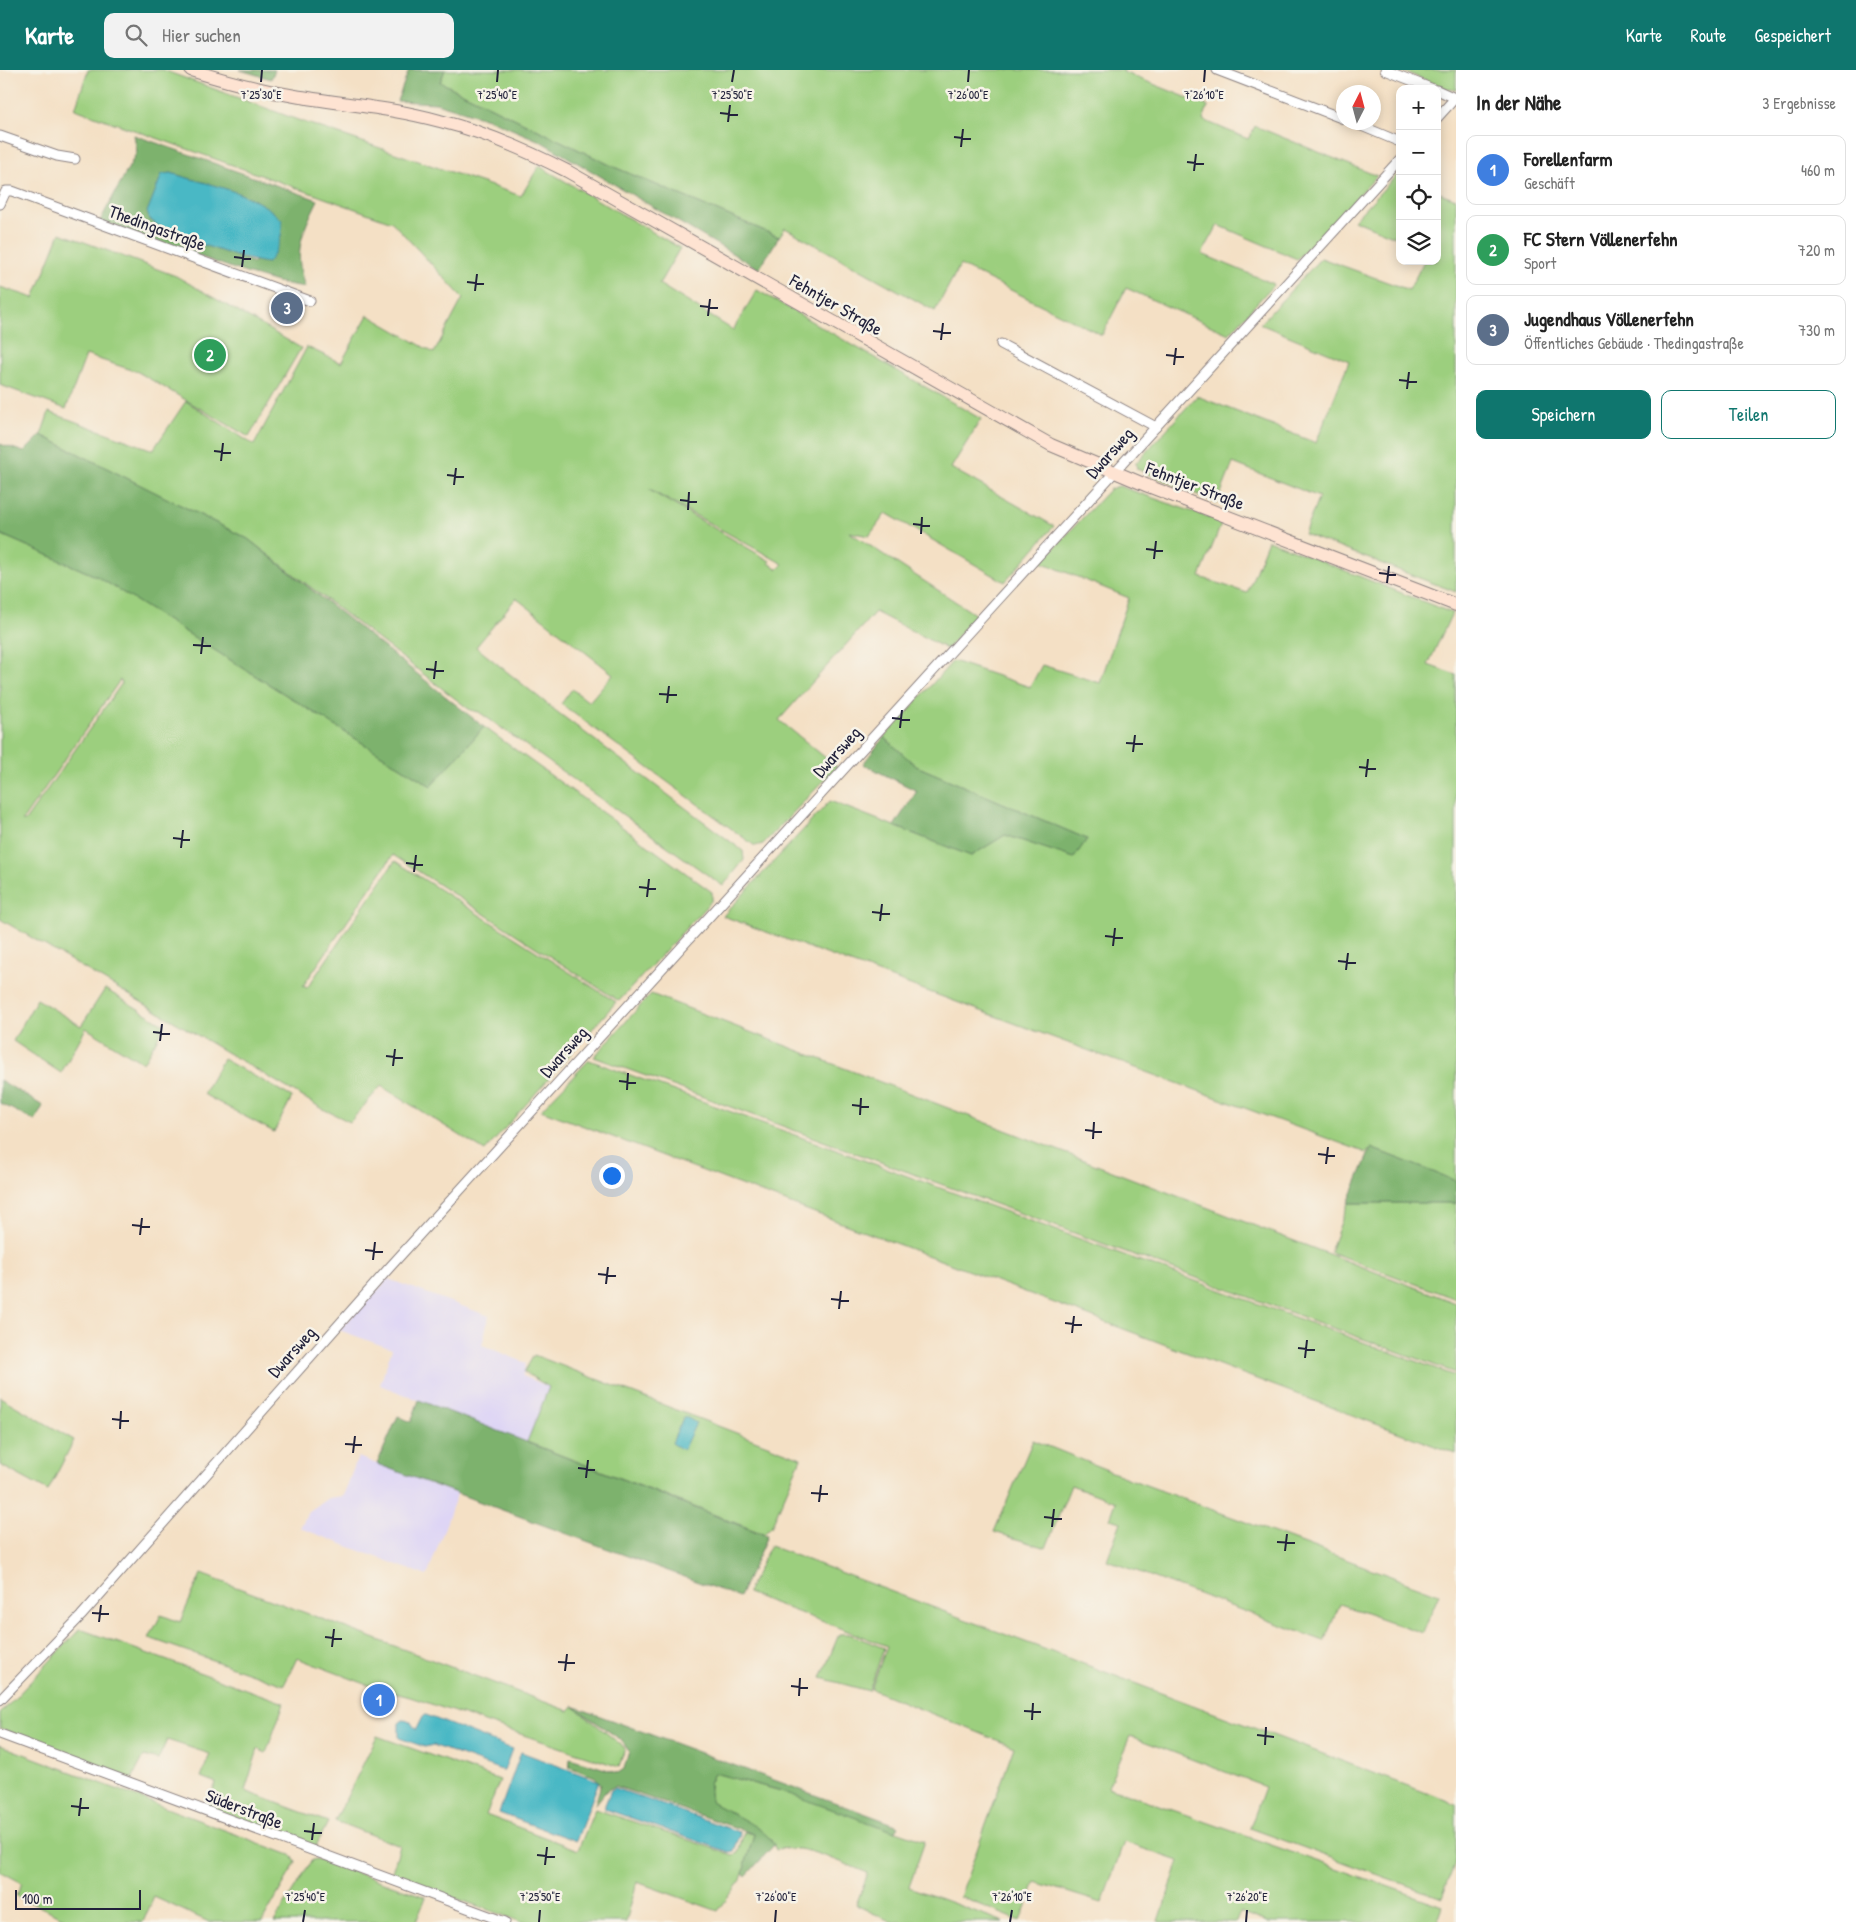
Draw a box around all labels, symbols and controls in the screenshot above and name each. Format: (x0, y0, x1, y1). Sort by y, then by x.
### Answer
search box (104, 13, 454, 58)
text: Karte (25, 19, 74, 51)
icon: search (122, 21, 150, 49)
text: Hier suchen (162, 22, 241, 48)
text: Karte (1626, 23, 1663, 48)
text: Route (1691, 23, 1727, 48)
text: Gespeichert (1755, 23, 1831, 48)
north arrow (1336, 85, 1381, 130)
map controls (1396, 85, 1441, 265)
button: + (1396, 85, 1441, 130)
text: 7°25'30"E (240, 86, 282, 103)
text: 7°25'40"E (477, 86, 518, 103)
text: 7°25'50"E (712, 86, 753, 103)
text: 7°26'00"E (948, 86, 989, 103)
text: 7°26'10"E (1184, 86, 1225, 103)
text: In der Nähe (1476, 88, 1561, 117)
text: 3 Ergebnisse (1762, 92, 1836, 114)
button: − (1396, 130, 1441, 175)
text: Forellenfarm (1524, 146, 1613, 172)
text: 1 (1490, 159, 1496, 181)
text: 460 m (1801, 159, 1835, 181)
text: Geschäft (1524, 172, 1575, 194)
button: locate (1396, 175, 1441, 220)
street label: Thedingastraße (105, 198, 209, 257)
button: layers (1396, 220, 1441, 265)
text: FC Stern Völlenerfehn (1524, 226, 1678, 252)
text: 2 (1489, 239, 1497, 261)
text: 720 m (1798, 239, 1835, 261)
text: Sport (1524, 252, 1556, 274)
street label: Fehntjer Straße (784, 267, 887, 341)
pin: 3 (271, 289, 303, 327)
text: Jugendhaus Völlenerfehn (1524, 306, 1694, 332)
text: 3 (1489, 319, 1497, 341)
text: 730 m (1798, 319, 1835, 341)
text: Öffentliches Gebäude · Thedingastraße (1524, 332, 1744, 354)
pin: 2 (194, 336, 226, 374)
button: Speichern (1476, 390, 1651, 439)
button: Teilen (1661, 390, 1836, 439)
street label: Dwarsweg (1080, 422, 1139, 484)
street label: Fehntjer Straße (1141, 455, 1248, 516)
street label: Dwarsweg (807, 721, 866, 783)
street label: Dwarsweg (534, 1021, 593, 1083)
your location (599, 1163, 625, 1189)
street label: Dwarsweg (262, 1321, 321, 1383)
pin: 1 (363, 1681, 395, 1719)
street label: Süderstraße (202, 1782, 286, 1835)
scale bar (15, 1887, 141, 1910)
text: 7°25'40"E (285, 1888, 326, 1905)
text: 7°25'50"E (520, 1888, 561, 1905)
text: 7°26'00"E (756, 1888, 797, 1905)
text: 7°26'10"E (992, 1888, 1033, 1905)
text: 7°26'20"E (1226, 1888, 1268, 1905)
text: 100 m (22, 1889, 52, 1908)

